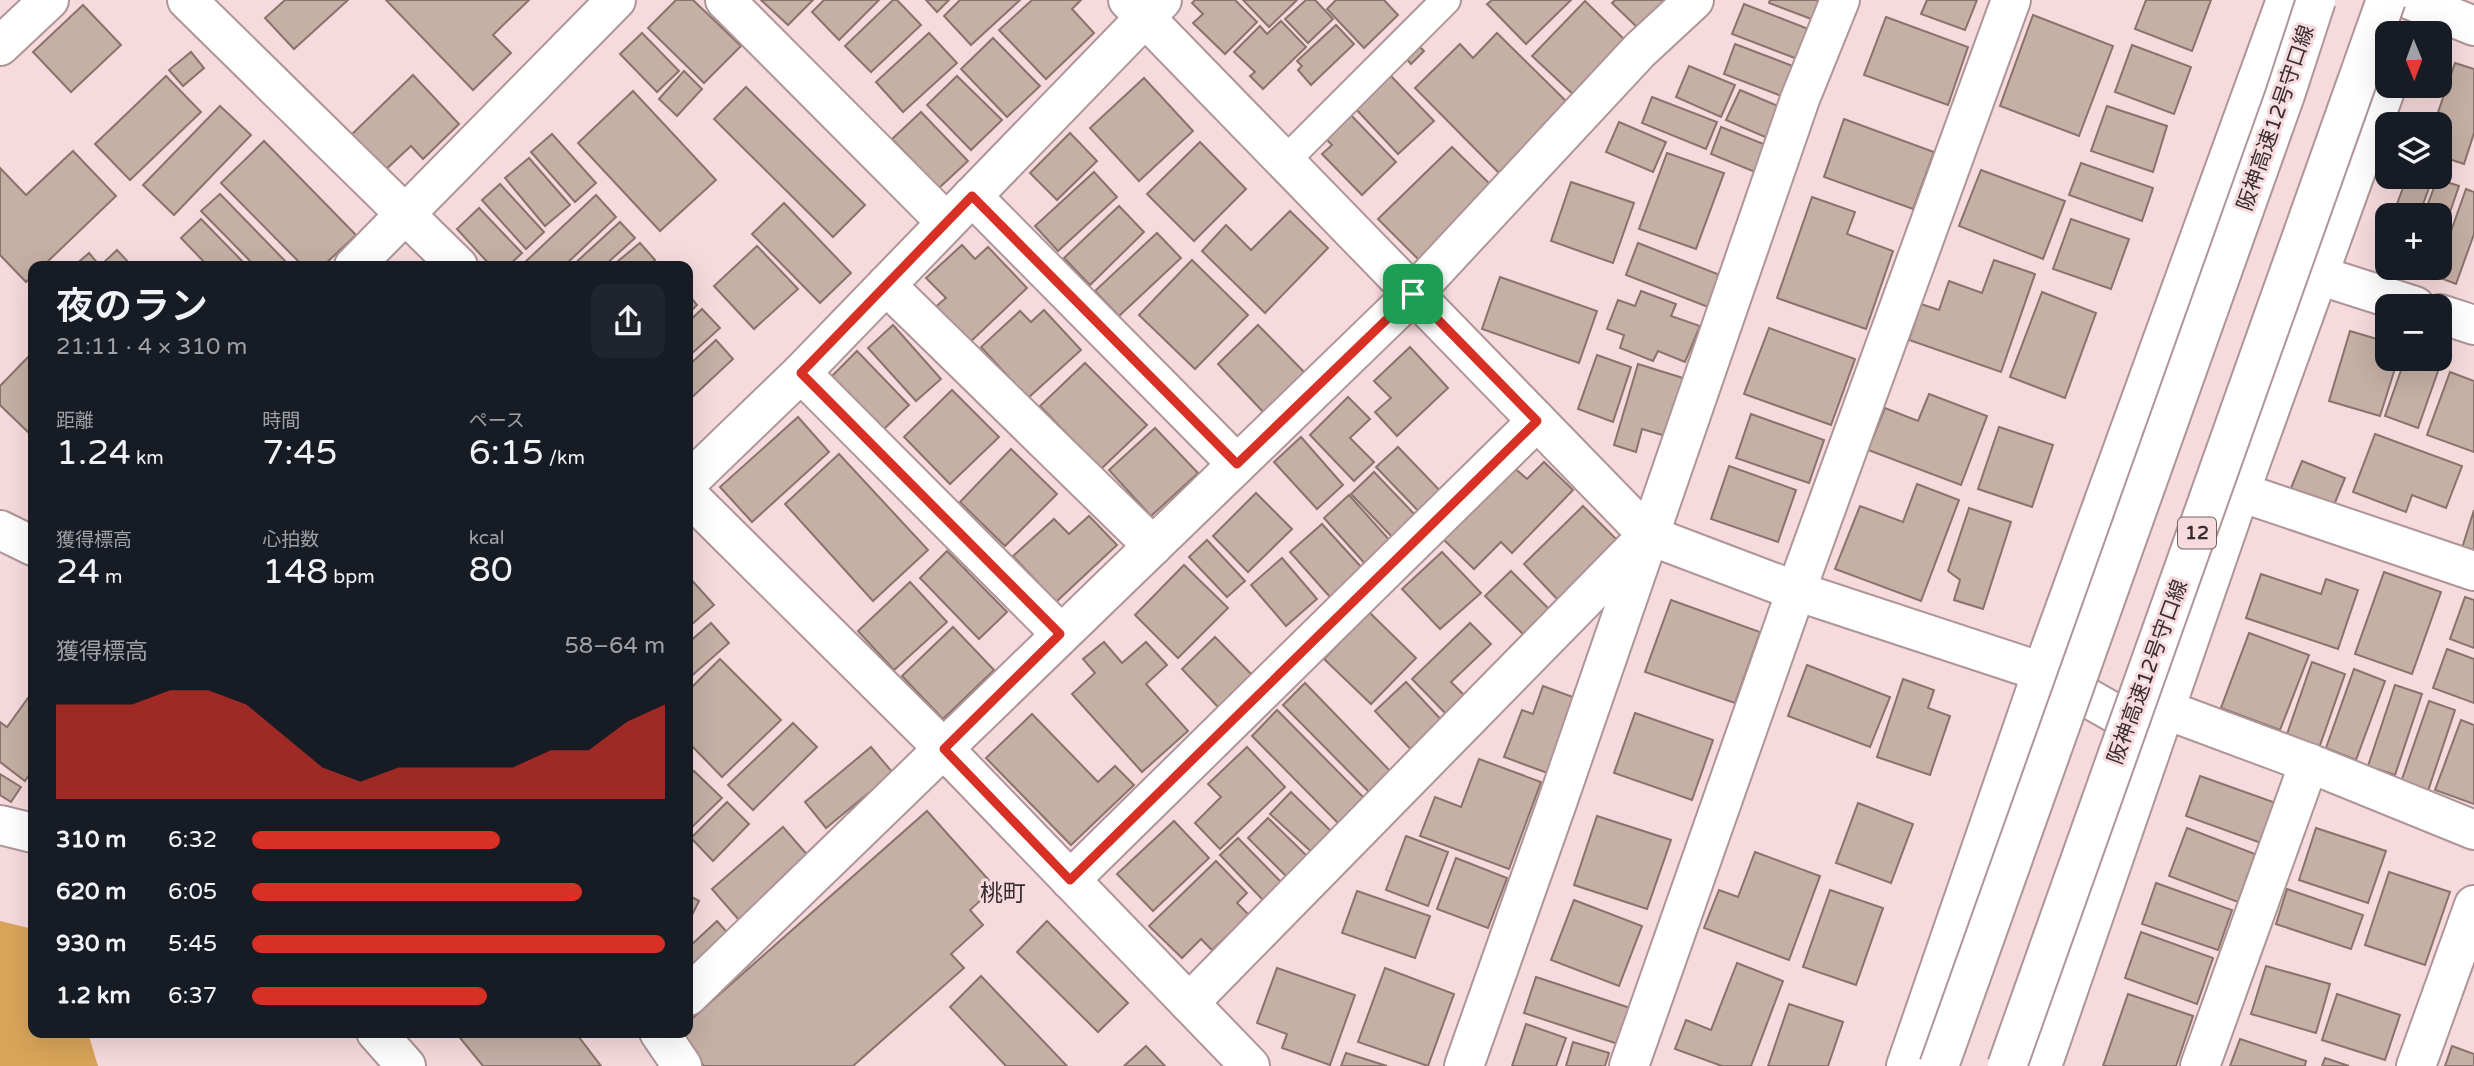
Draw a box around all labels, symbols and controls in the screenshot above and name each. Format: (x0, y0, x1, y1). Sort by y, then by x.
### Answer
north arrow (2375, 21, 2452, 98)
map controls (2375, 21, 2452, 371)
street label: 阪神高速12号守口線 (2233, 22, 2319, 214)
button: layers (2375, 112, 2452, 189)
button: + (2375, 203, 2452, 280)
pin (1383, 264, 1443, 324)
icon: arrive (1394, 275, 1432, 313)
text: 夜のラン (56, 284, 208, 330)
button: share (591, 284, 665, 358)
button: − (2375, 294, 2452, 371)
text: 21:11 · 4 × 310 m (56, 333, 247, 361)
text: 距離 (56, 410, 94, 432)
text: 時間 (262, 410, 300, 432)
text: ペース (469, 410, 525, 432)
text: 1.24 (56, 432, 131, 474)
text: 7:45 (262, 432, 337, 474)
text: 6:15 (469, 432, 544, 474)
text: km (131, 447, 164, 469)
text: /km (544, 447, 585, 469)
road number: 12 (2178, 518, 2216, 548)
text: kcal (469, 527, 504, 549)
text: 獲得標高 (56, 529, 132, 551)
text: 心拍数 (262, 529, 319, 551)
text: 80 (469, 549, 513, 591)
text: 24 (56, 551, 100, 593)
text: 148 (262, 551, 328, 593)
text: m (100, 566, 122, 588)
text: bpm (328, 566, 375, 588)
street label: 阪神高速12号守口線 (2103, 576, 2193, 768)
text: 58–64 m (564, 632, 665, 660)
text: 獲得標高 (56, 638, 148, 666)
text: 310 m (56, 826, 126, 854)
text: 6:32 (168, 826, 217, 854)
text: 620 m (56, 878, 126, 906)
text: 6:05 (168, 878, 217, 906)
district label: 桃町 (980, 880, 1026, 908)
text: 930 m (56, 930, 126, 958)
text: 5:45 (168, 930, 217, 958)
text: 1.2 km (56, 982, 131, 1010)
text: 6:37 (168, 982, 217, 1010)

